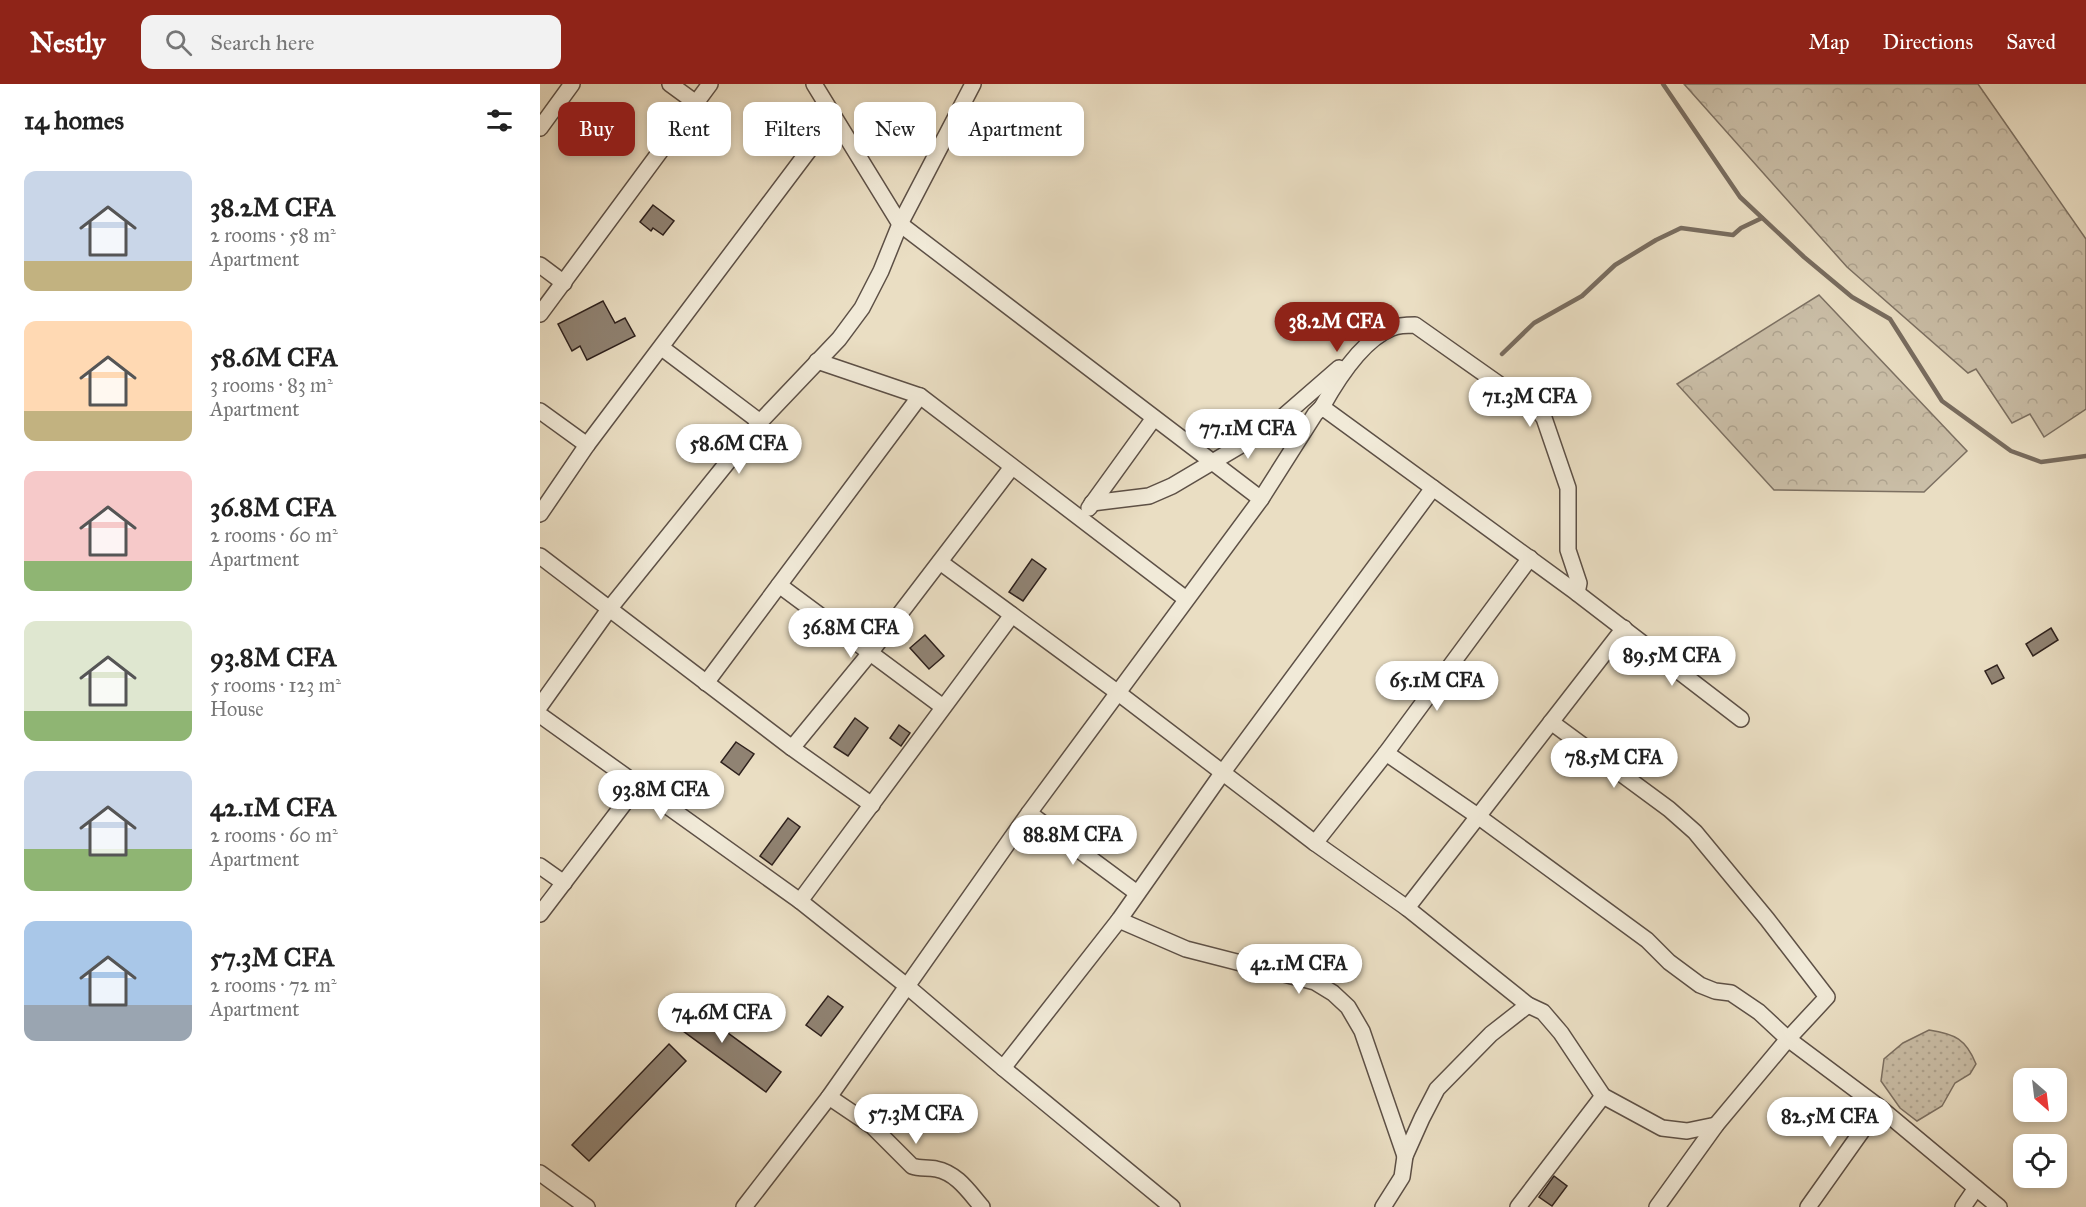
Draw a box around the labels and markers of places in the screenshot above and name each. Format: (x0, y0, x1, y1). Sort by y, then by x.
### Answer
pin: 38.2M CFA (1268, 302, 1406, 353)
pin: 71.3M CFA (1461, 377, 1599, 428)
pin: 77.1M CFA (1179, 409, 1317, 460)
pin: 58.6M CFA (670, 424, 808, 475)
pin: 36.8M CFA (782, 608, 920, 659)
pin: 89.5M CFA (1603, 636, 1741, 687)
pin: 65.1M CFA (1368, 661, 1506, 712)
pin: 78.5M CFA (1545, 738, 1683, 789)
pin: 93.8M CFA (592, 770, 730, 821)
pin: 88.8M CFA (1004, 815, 1142, 866)
pin: 42.1M CFA (1230, 944, 1368, 995)
pin: 74.6M CFA (653, 993, 791, 1044)
pin: 57.3M CFA (847, 1094, 985, 1145)
pin: 82.5M CFA (1761, 1097, 1899, 1148)

